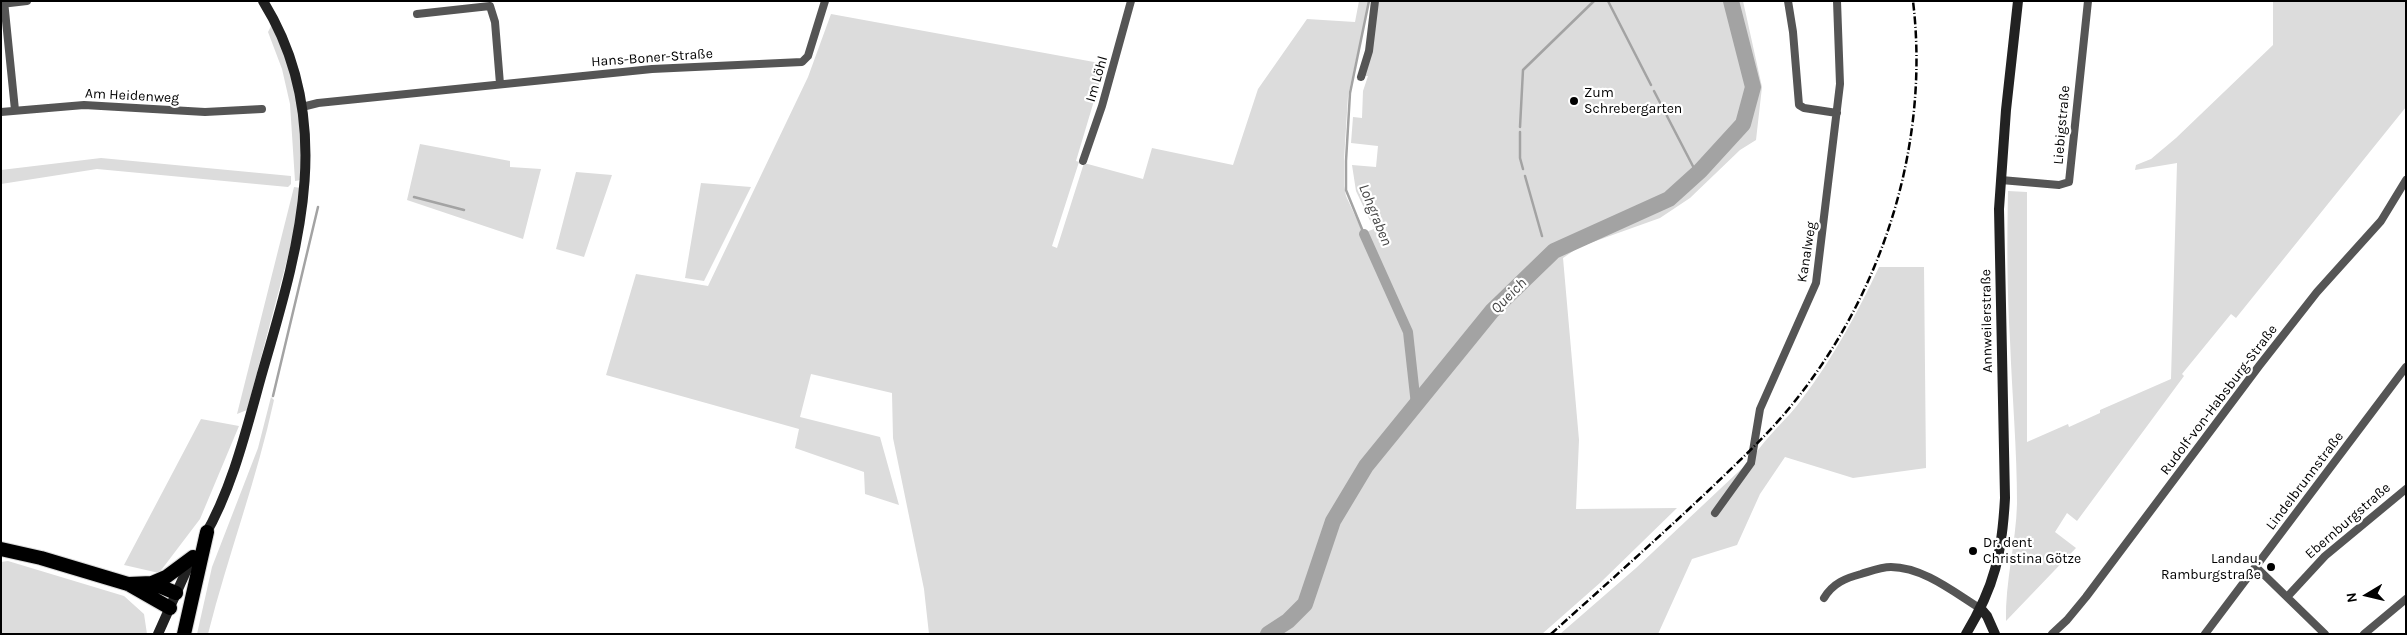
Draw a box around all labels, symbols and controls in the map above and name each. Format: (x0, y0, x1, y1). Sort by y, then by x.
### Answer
street label: Hans-Boner-Straße (591, 45, 713, 71)
street label: Im Löhl (1082, 54, 1112, 104)
street label: Am Heidenweg (84, 85, 180, 107)
place label: Zum Schrebergarten (1584, 85, 1682, 118)
street label: Liebigstraße (2050, 85, 2074, 165)
marker: Zum Schrebergarten (1568, 95, 1580, 107)
water label: Lohgraben (1354, 181, 1396, 249)
street label: Kanalweg (1794, 220, 1820, 284)
street label: Annweilerstraße (1978, 269, 1996, 373)
water label: Queich (1487, 274, 1531, 318)
street label: Rudolf-von-Habsburg-Straße (2157, 321, 2281, 479)
street label: Lindelbrunnstraße (2263, 429, 2347, 533)
street label: Ebernburgstraße (2302, 479, 2394, 563)
place label: Dr. dent Christina Götze (1983, 535, 2081, 568)
marker: Dr. dent Christina Götze (1967, 545, 1979, 557)
place label: Landau, Ramburgstraße (2161, 551, 2261, 584)
marker: Landau, Ramburgstraße (2265, 561, 2277, 573)
north arrow (2342, 570, 2392, 620)
text: N (2343, 591, 2361, 604)

